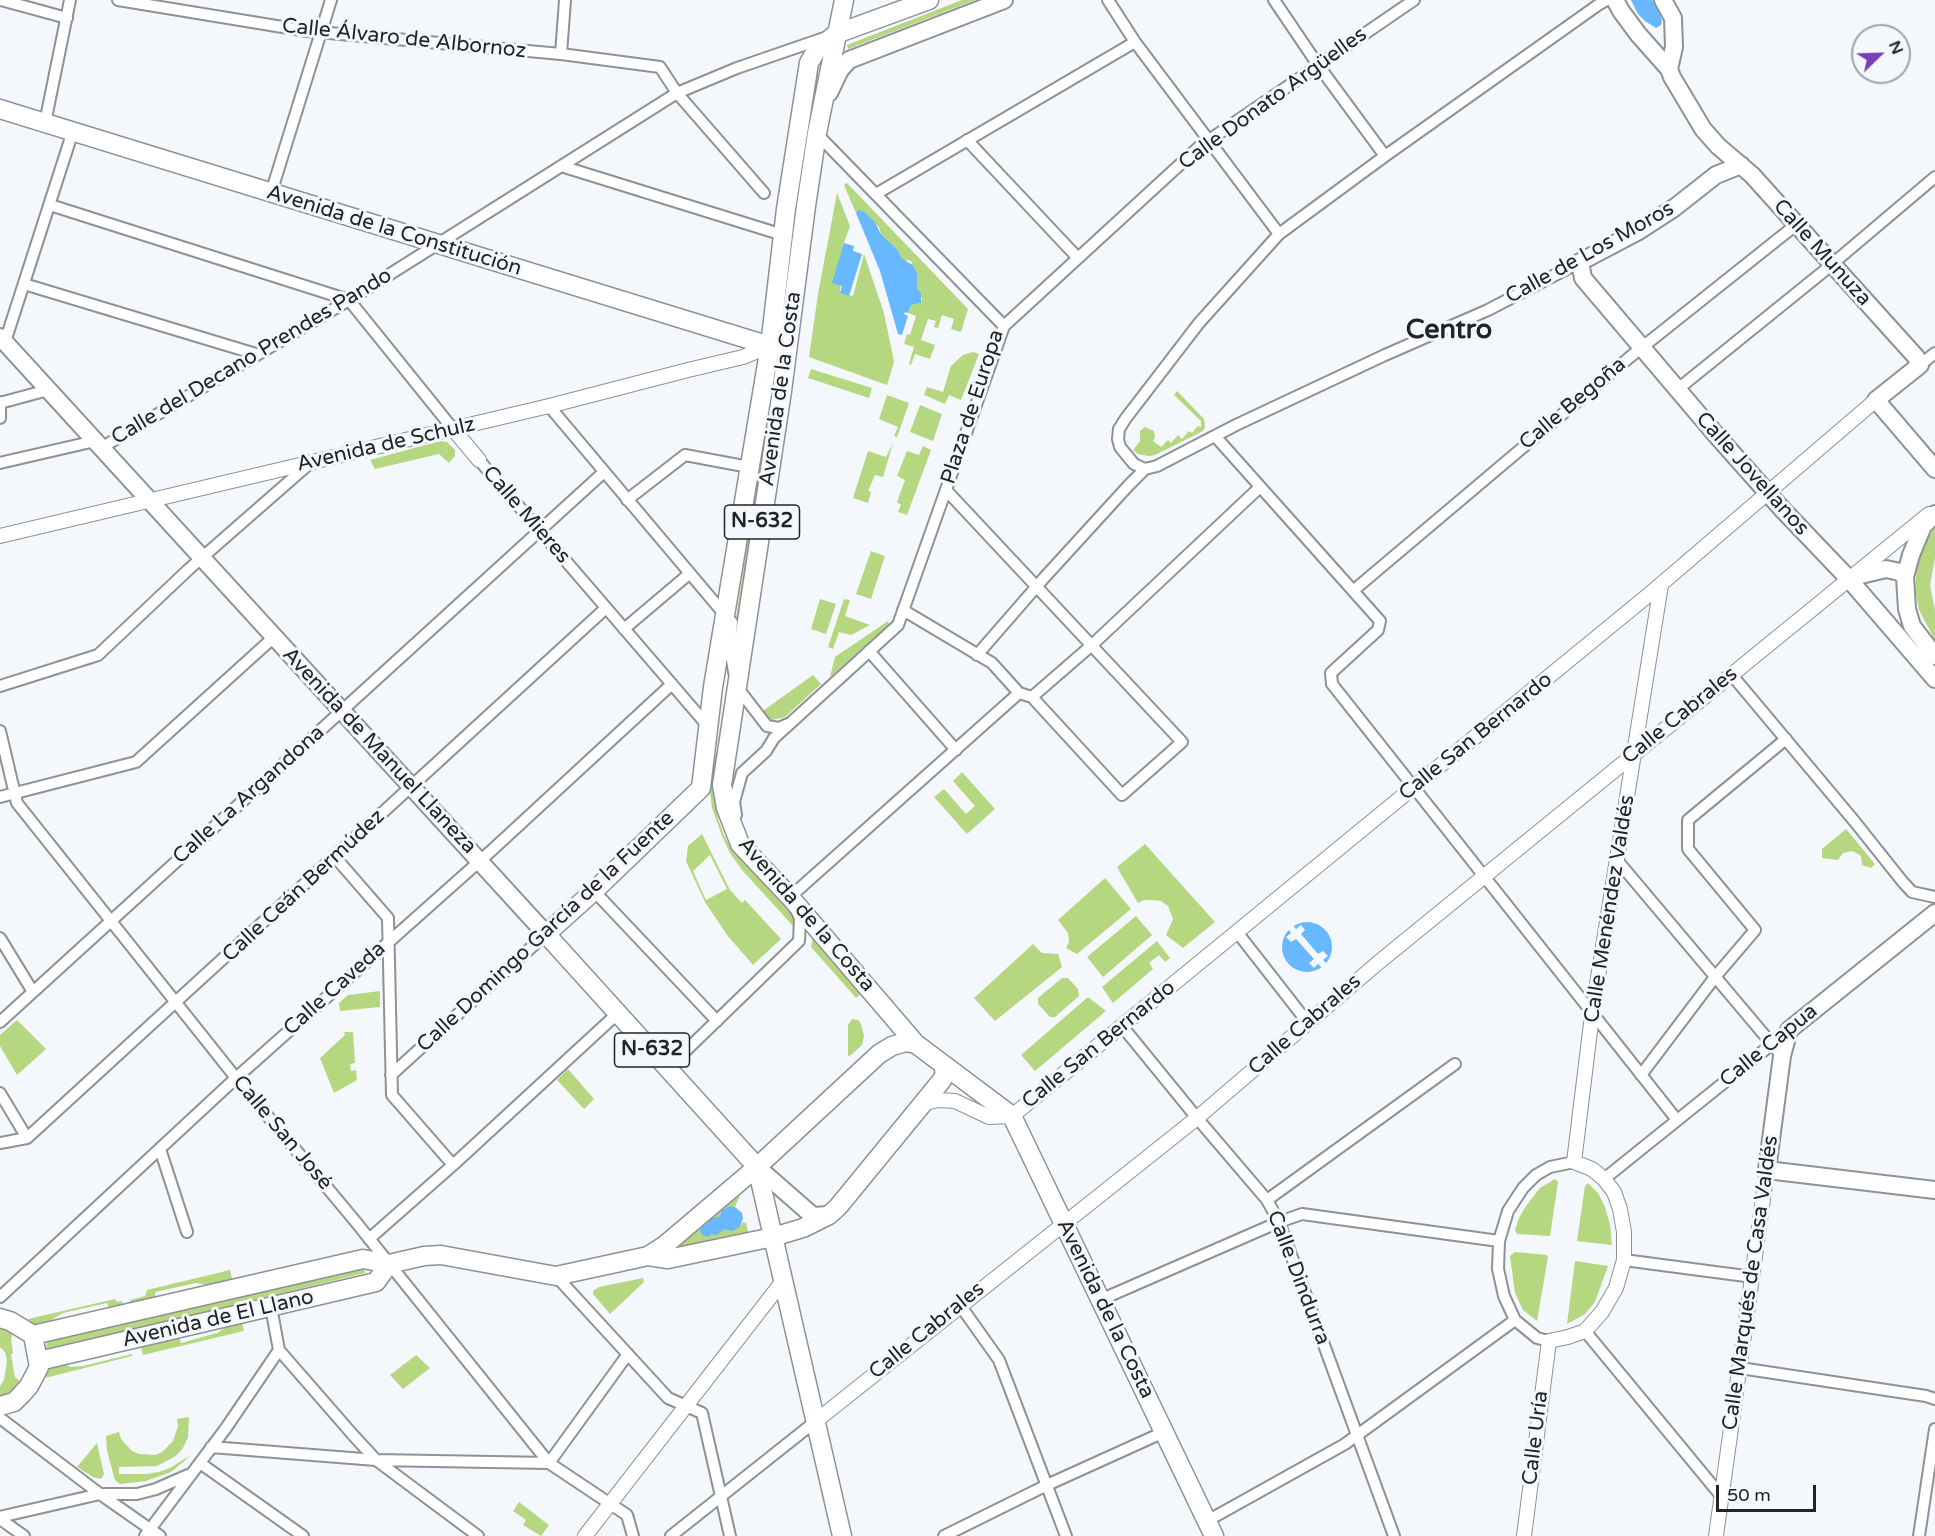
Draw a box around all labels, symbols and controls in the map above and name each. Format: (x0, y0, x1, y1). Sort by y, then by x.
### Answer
street label: Calle Álvaro de Albornoz (281, 14, 527, 64)
street label: Calle Donato Argüelles (1174, 22, 1372, 176)
north arrow (1851, 24, 1911, 84)
text: N (1884, 38, 1907, 58)
street label: Avenida de la Constitución (263, 180, 525, 282)
street label: Calle Munuza (1768, 194, 1876, 312)
street label: Calle de Los Moros (1501, 196, 1679, 310)
street label: Calle del Decano Prendes Pando (107, 263, 397, 451)
street label: Avenida de la Costa (755, 290, 807, 488)
district label: Centro (1406, 315, 1492, 347)
street label: Plaza de Europa (936, 327, 1010, 487)
street label: Calle Begoña (1515, 352, 1631, 456)
street label: Calle Jovellanos (1690, 407, 1814, 541)
street label: Avenida de Schulz (294, 412, 478, 478)
street label: Calle Mieres (477, 461, 575, 569)
road number: N-632 (724, 505, 800, 539)
street label: Avenida de Manuel Llaneza (277, 643, 481, 859)
street label: Calle Cabrales (1617, 662, 1743, 770)
street label: Calle San Bernardo (1394, 667, 1558, 807)
street label: Calle La Argandona (168, 720, 330, 870)
street label: Calle Menéndez Valdés (1580, 793, 1640, 1025)
street label: Calle Ceán Bermúdez (218, 804, 390, 968)
street label: Calle Domingo García de la Fuente (412, 806, 680, 1058)
street label: Avenida de la Costa (732, 833, 880, 997)
street label: Calle Caveda (279, 937, 391, 1041)
street label: Calle Cabrales (1244, 969, 1366, 1081)
street label: Calle San Bernardo (1017, 975, 1181, 1115)
street label: Calle Capua (1715, 999, 1823, 1093)
road number: N-632 (614, 1033, 690, 1067)
street label: Calle San José (227, 1071, 337, 1195)
street label: Calle Marqués de Casa Valdés (1718, 1134, 1784, 1432)
street label: Calle Dindurra (1261, 1207, 1335, 1349)
street label: Avenida de la Costa (1051, 1215, 1159, 1403)
street label: Calle Cabrales (864, 1277, 990, 1385)
street label: Avenida de El Llano (120, 1285, 316, 1353)
street label: Calle Uría (1518, 1389, 1554, 1487)
scale bar (1719, 1473, 1820, 1511)
text: 50 m (1727, 1484, 1771, 1506)

